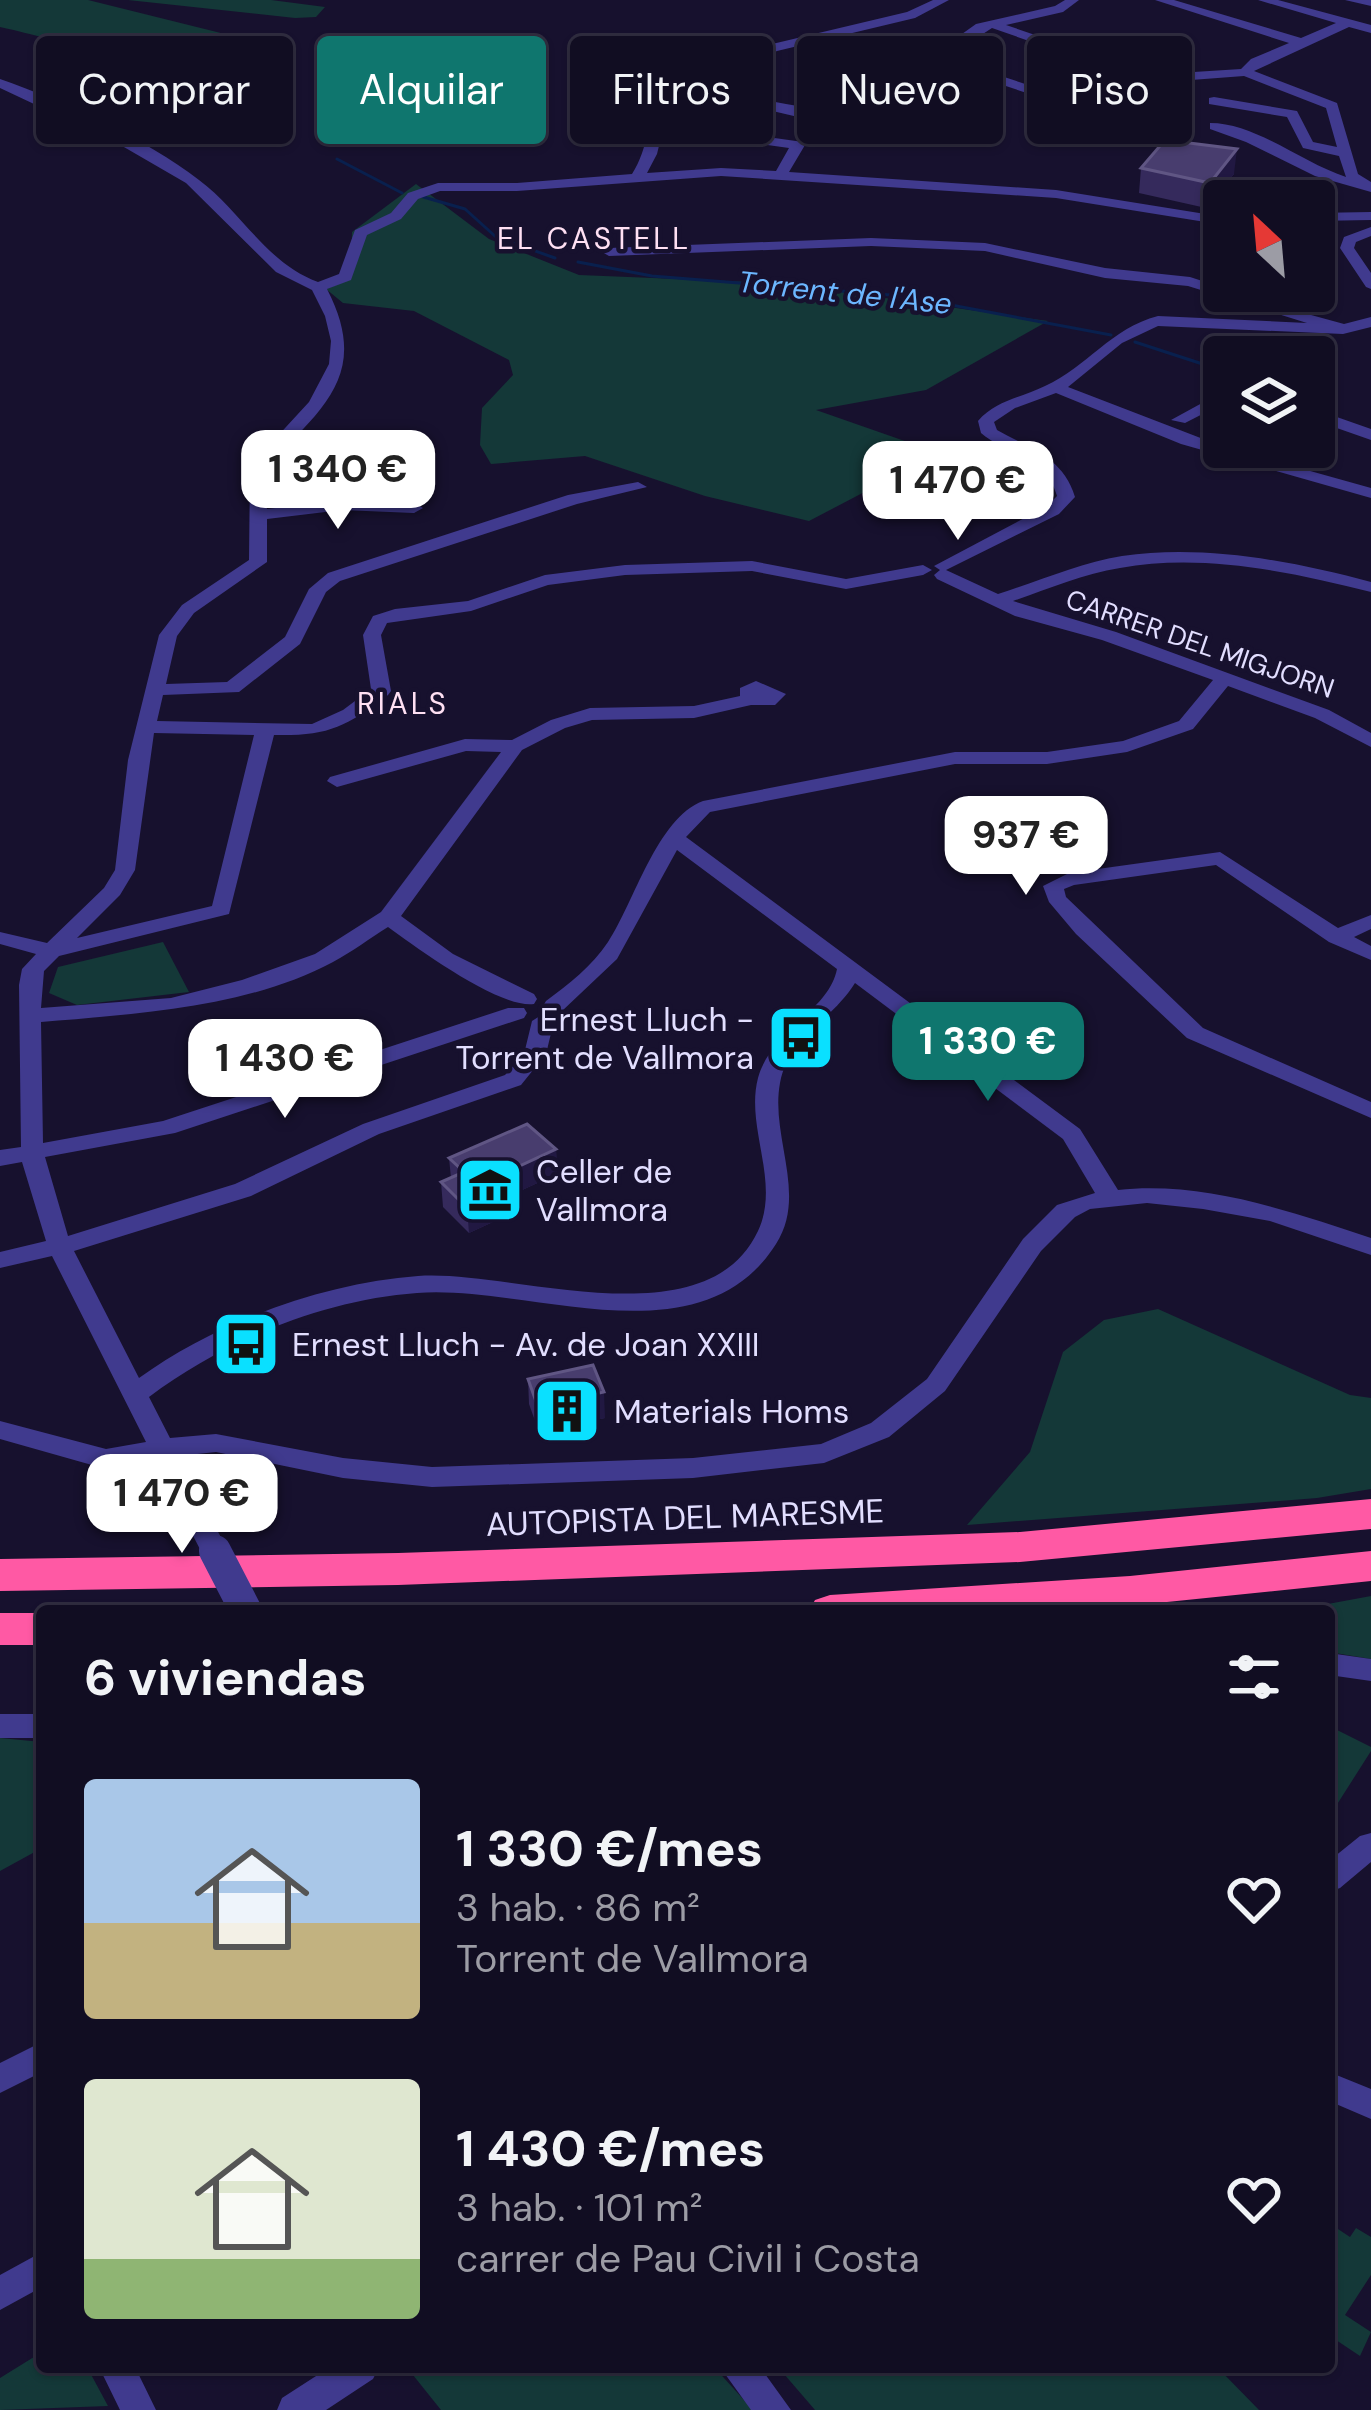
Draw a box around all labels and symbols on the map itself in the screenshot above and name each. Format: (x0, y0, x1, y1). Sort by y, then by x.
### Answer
north arrow (1203, 180, 1335, 312)
district label: EL CASTELL (497, 219, 691, 258)
water label: Torrent de l'Ase (736, 262, 954, 323)
pin: 1 340 € (227, 430, 449, 532)
pin: 1 470 € (847, 441, 1069, 543)
street label: CARRER DEL MIGJORN (1062, 581, 1339, 706)
district label: RIALS (357, 684, 449, 723)
pin: 937 € (942, 796, 1110, 898)
place label: Ernest Lluch - Torrent de Vallmora (455, 998, 754, 1079)
pin: 1 330 € (877, 1002, 1099, 1104)
bus stop icon: Ernest Lluch - Torrent de Vallmora (766, 1003, 836, 1073)
pin: 1 430 € (174, 1019, 396, 1121)
place label: Celler de Vallmora (536, 1150, 672, 1231)
museum icon: Celler de Vallmora (455, 1155, 525, 1225)
bus stop icon: Ernest Lluch - Av. de Joan XXIII (211, 1309, 281, 1379)
place label: Ernest Lluch - Av. de Joan XXIII (292, 1323, 760, 1366)
building icon: Materials Homs (532, 1376, 602, 1446)
place label: Materials Homs (614, 1390, 849, 1433)
pin: 1 470 € (71, 1454, 293, 1556)
street label: AUTOPISTA DEL MARESME (485, 1489, 885, 1546)

